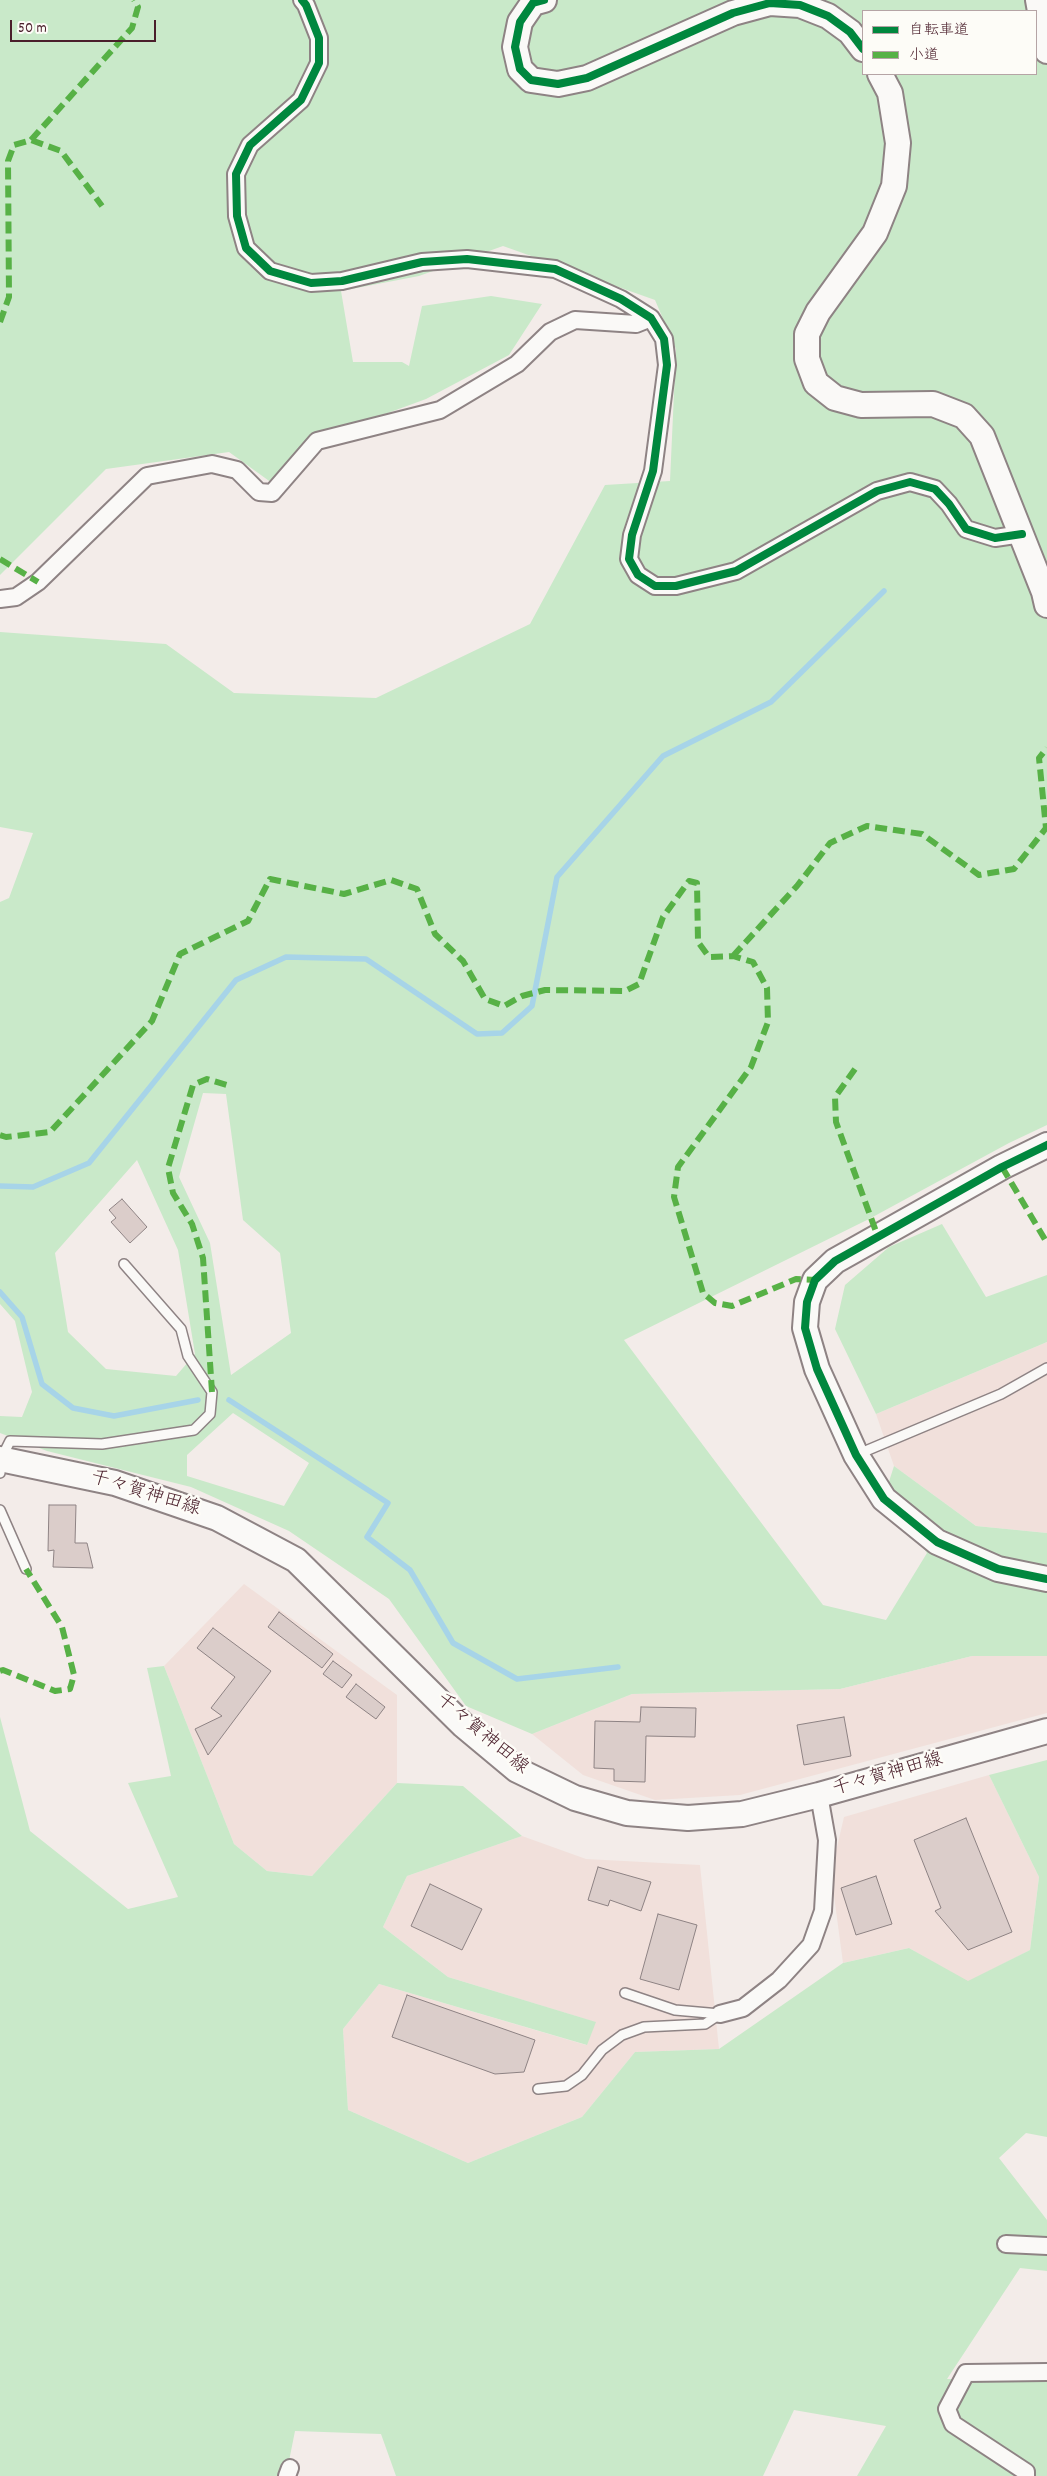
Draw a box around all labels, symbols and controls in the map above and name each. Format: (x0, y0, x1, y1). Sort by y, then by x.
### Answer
scale bar (12, 10, 159, 42)
legend (862, 10, 1037, 75)
text: 50 m (18, 18, 47, 40)
text: 自転車道 (909, 20, 969, 42)
text: 小道 (909, 45, 939, 67)
street label: 千々賀神田線 (87, 1467, 203, 1523)
street label: 千々賀神田線 (430, 1690, 532, 1780)
street label: 千々賀神田線 (830, 1749, 946, 1803)

